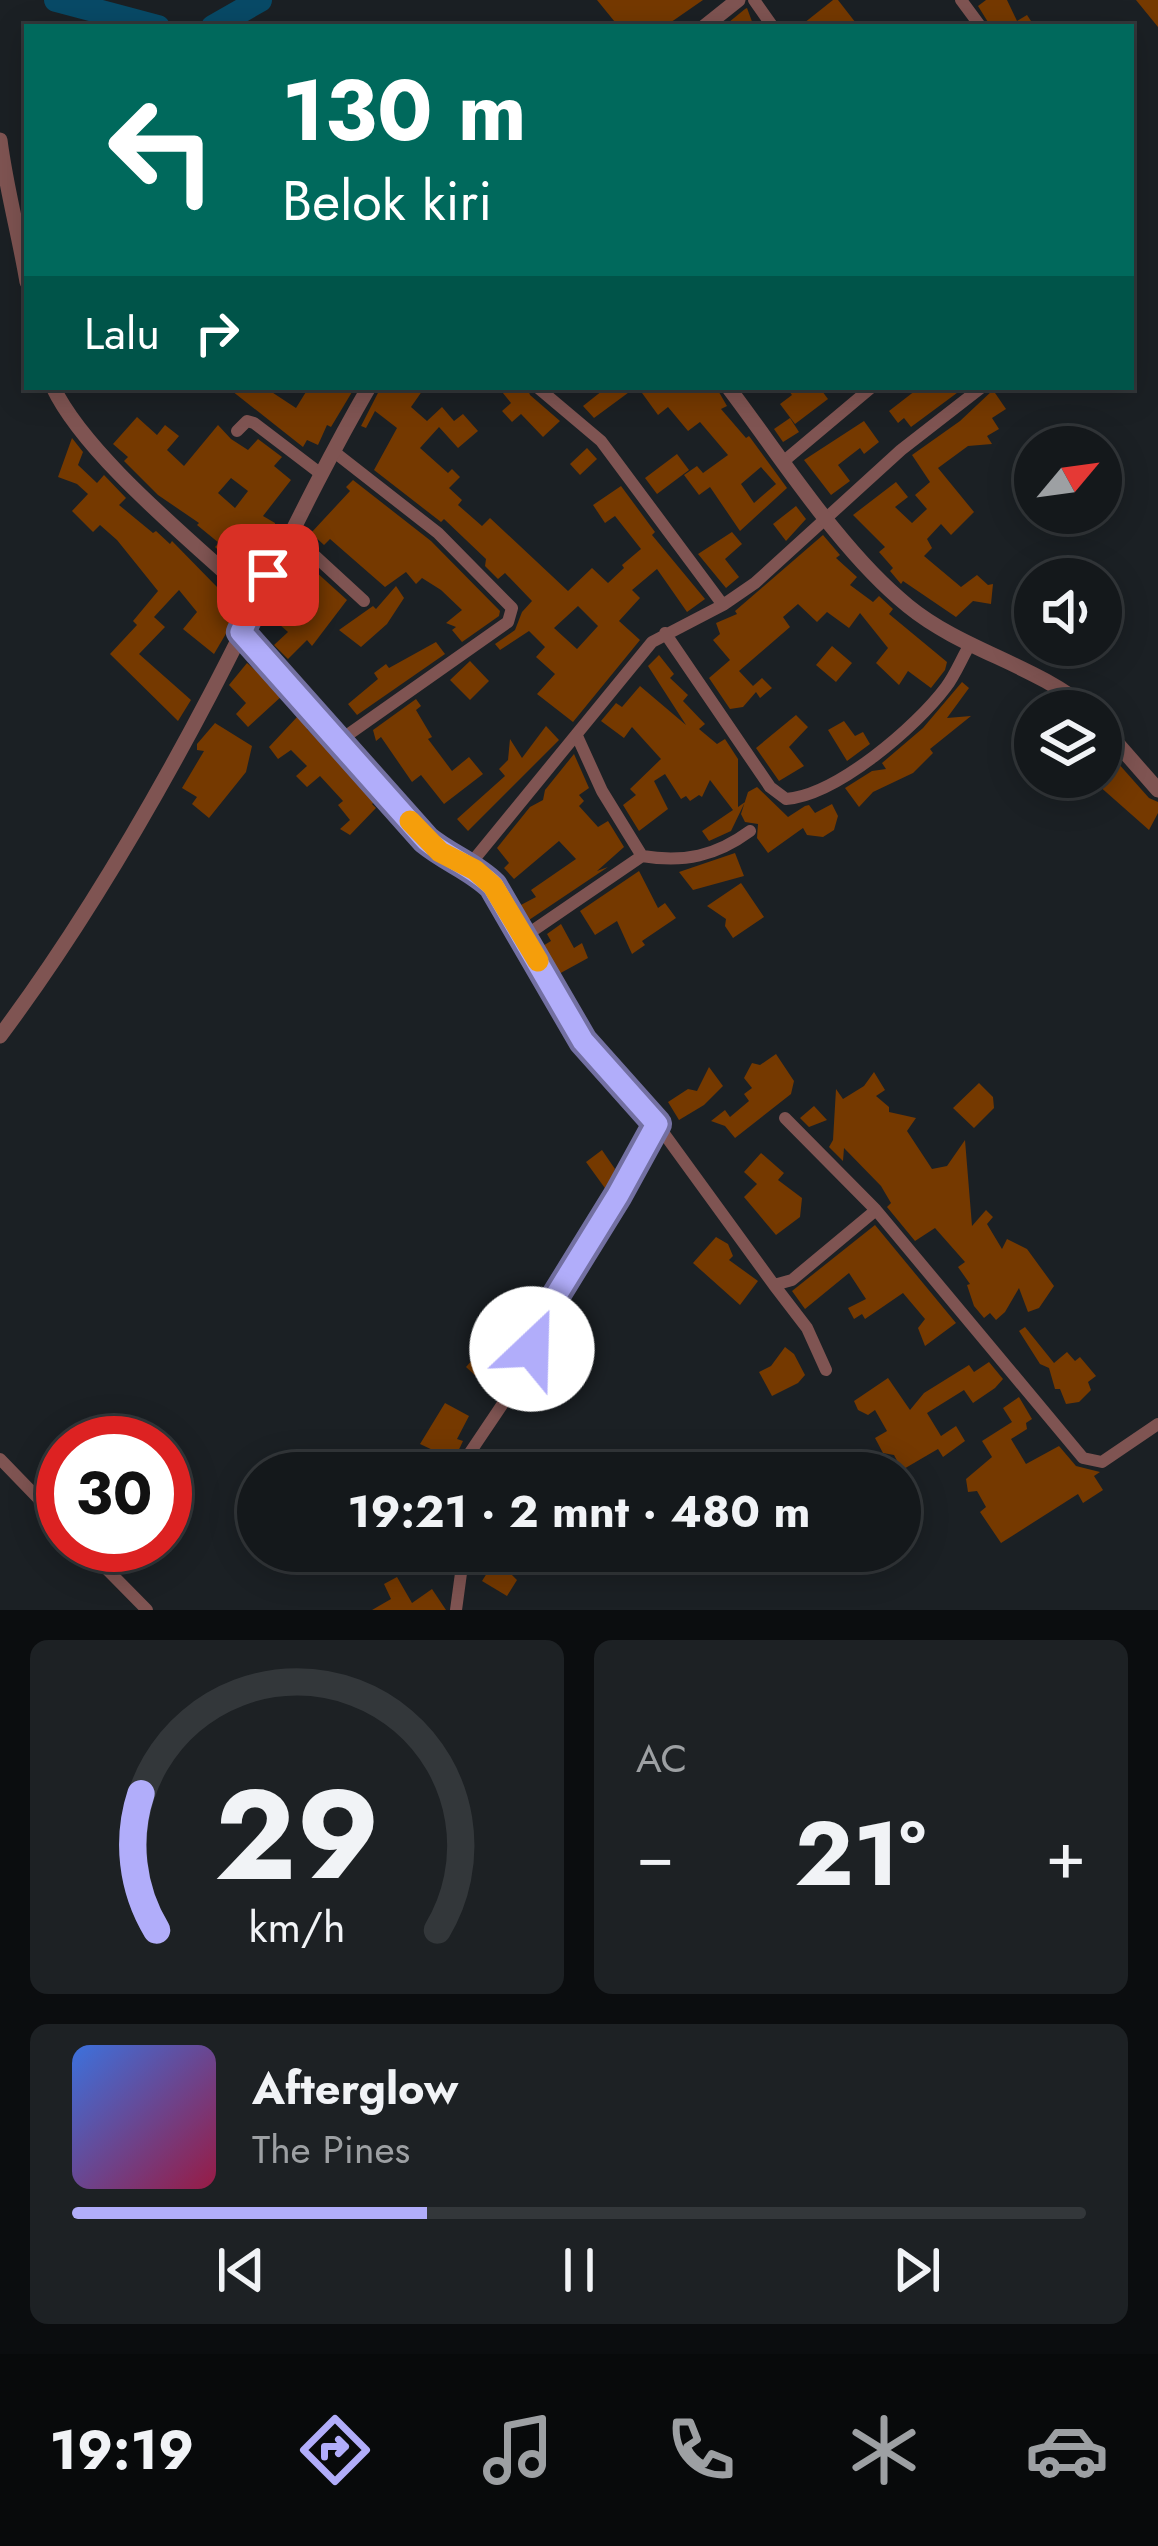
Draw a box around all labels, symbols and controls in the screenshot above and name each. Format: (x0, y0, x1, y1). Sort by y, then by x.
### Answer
text: 130 m (282, 50, 527, 172)
icon: left (84, 72, 240, 228)
text: Belok kiri (282, 162, 492, 240)
icon: right (184, 300, 250, 366)
text: Lalu (84, 301, 160, 366)
north arrow (1014, 426, 1122, 534)
map controls (1014, 426, 1122, 798)
pin (217, 524, 319, 626)
icon: arrive (235, 542, 301, 608)
button: sound (1014, 558, 1122, 666)
button: layers (1014, 690, 1122, 798)
position arrow (469, 1286, 595, 1412)
speed limit sign: 30 (36, 1416, 192, 1572)
text: 19:21 · 2 mnt · 480 m (348, 1479, 810, 1544)
text: AC (636, 1730, 687, 1787)
text: 29 (214, 1745, 380, 1926)
text: 21° (794, 1789, 926, 1919)
text: − (636, 1807, 675, 1903)
text: + (1045, 1807, 1086, 1903)
text: km/h (249, 1896, 345, 1958)
text: Afterglow (252, 2056, 458, 2121)
text: The Pines (252, 2121, 410, 2178)
icon: previous (208, 2237, 274, 2303)
icon: pause (546, 2237, 612, 2303)
icon: next (884, 2237, 950, 2303)
icon: directions (293, 2408, 377, 2492)
icon: music (476, 2408, 560, 2492)
icon: phone (659, 2408, 743, 2492)
icon: climate (842, 2408, 926, 2492)
icon: car (1025, 2408, 1109, 2492)
text: 19:19 (49, 2411, 194, 2489)

